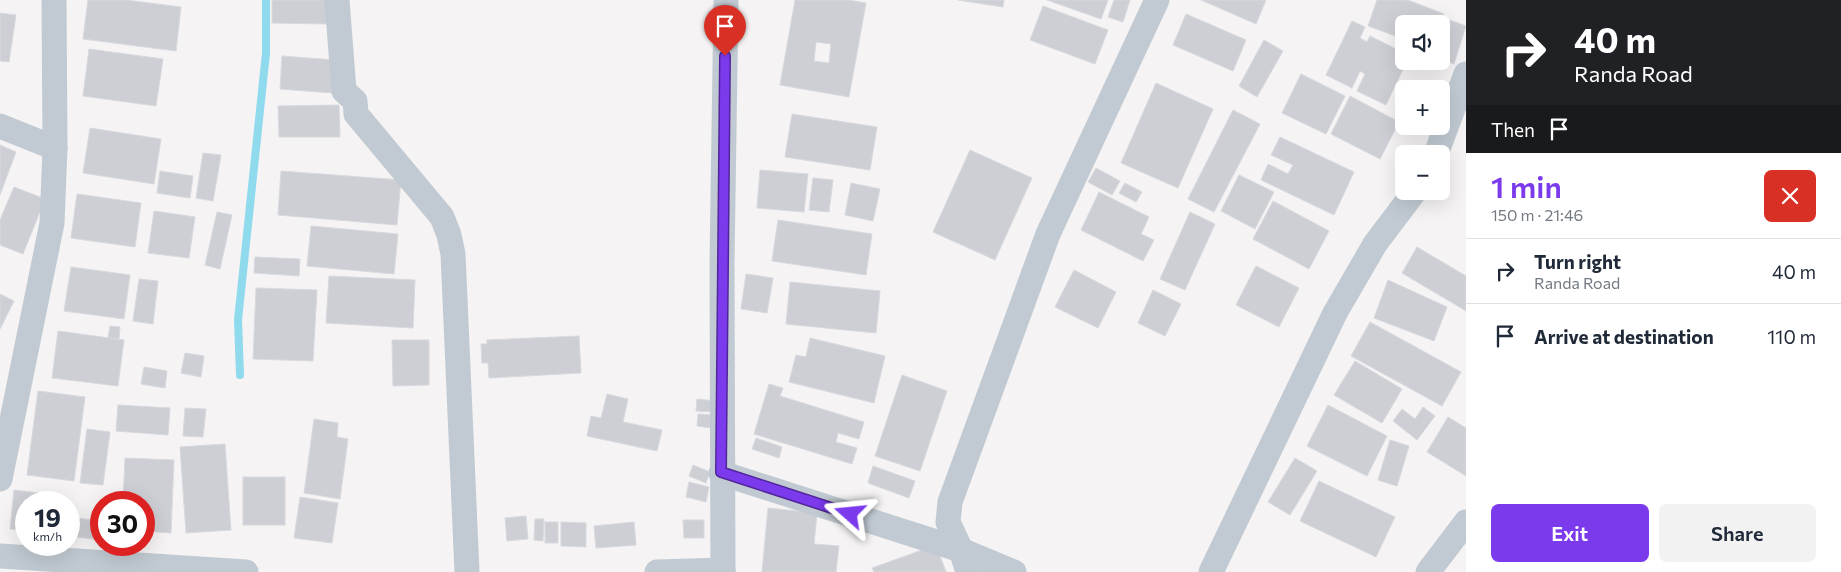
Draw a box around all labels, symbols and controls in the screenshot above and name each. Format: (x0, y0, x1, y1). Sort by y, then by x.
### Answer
pin (704, 5, 746, 56)
icon: arrive (711, 12, 739, 40)
map controls (1395, 15, 1450, 200)
button: sound (1395, 15, 1450, 70)
text: 40 m (1574, 17, 1656, 60)
icon: right (1491, 20, 1556, 85)
text: Randa Road (1574, 60, 1693, 87)
button: + (1395, 80, 1450, 135)
icon: arrive (1545, 115, 1573, 143)
text: Then (1491, 118, 1535, 141)
button: − (1395, 145, 1450, 200)
text: 1 min (1491, 167, 1562, 204)
button: close (1764, 170, 1816, 222)
text: 150 m · 21:46 (1491, 205, 1583, 224)
text: Turn right (1534, 250, 1621, 273)
icon: right (1491, 257, 1519, 285)
text: 40 m (1772, 260, 1816, 283)
text: Randa Road (1534, 273, 1620, 292)
icon: arrive (1491, 322, 1519, 350)
text: Arrive at destination (1534, 325, 1714, 348)
text: 110 m (1767, 325, 1816, 348)
position arrow (823, 487, 875, 539)
speed limit sign: 30 (90, 491, 155, 556)
text: 19 (34, 502, 61, 532)
button: Exit (1491, 504, 1649, 562)
button: Share (1659, 504, 1816, 562)
text: km/h (33, 529, 62, 543)

